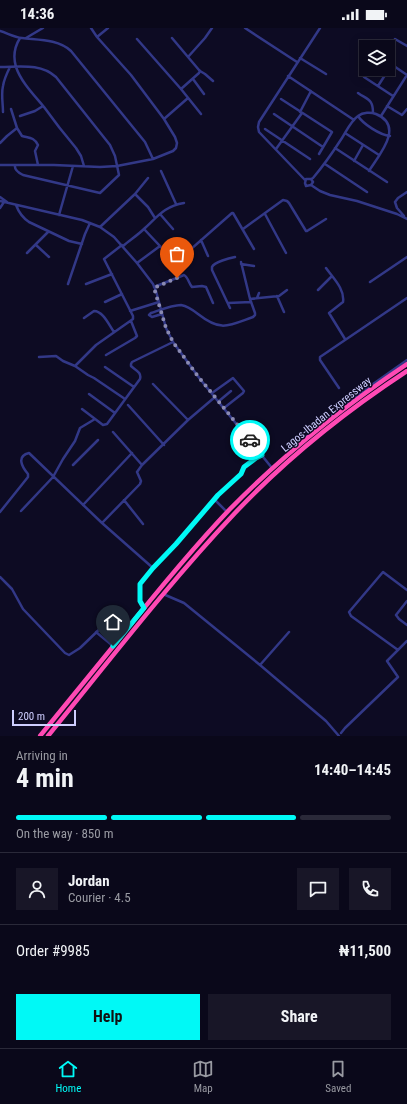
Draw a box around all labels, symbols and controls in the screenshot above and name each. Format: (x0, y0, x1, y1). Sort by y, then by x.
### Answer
text: 14:36 (20, 5, 54, 23)
map controls (359, 40, 395, 76)
button: layers (359, 40, 395, 76)
pin (160, 237, 194, 278)
icon: bag (166, 243, 188, 265)
street label: Lagos-Ibadan Expressway (279, 374, 374, 455)
courier (230, 420, 270, 460)
icon: car (239, 429, 261, 451)
pin (96, 605, 130, 646)
icon: home (102, 611, 124, 633)
scale bar (12, 708, 76, 727)
text: 200 m (18, 710, 45, 723)
text: Arriving in (16, 748, 68, 763)
text: 14:40–14:45 (314, 761, 391, 779)
text: 4 min (16, 763, 74, 793)
text: On the way · 850 m (16, 826, 113, 841)
button: person (16, 868, 58, 910)
button: chat (297, 868, 339, 910)
button: phone (349, 868, 391, 910)
text: Jordan (68, 872, 110, 890)
text: Courier · 4.5 (68, 890, 131, 905)
text: Order #9985 (16, 942, 90, 960)
text: ₦11,500 (339, 942, 391, 960)
button: Help (16, 994, 200, 1040)
button: Share (208, 994, 391, 1040)
tab: Home (56, 1058, 81, 1095)
tab: Map (192, 1058, 214, 1095)
tab: Saved (325, 1058, 351, 1095)

